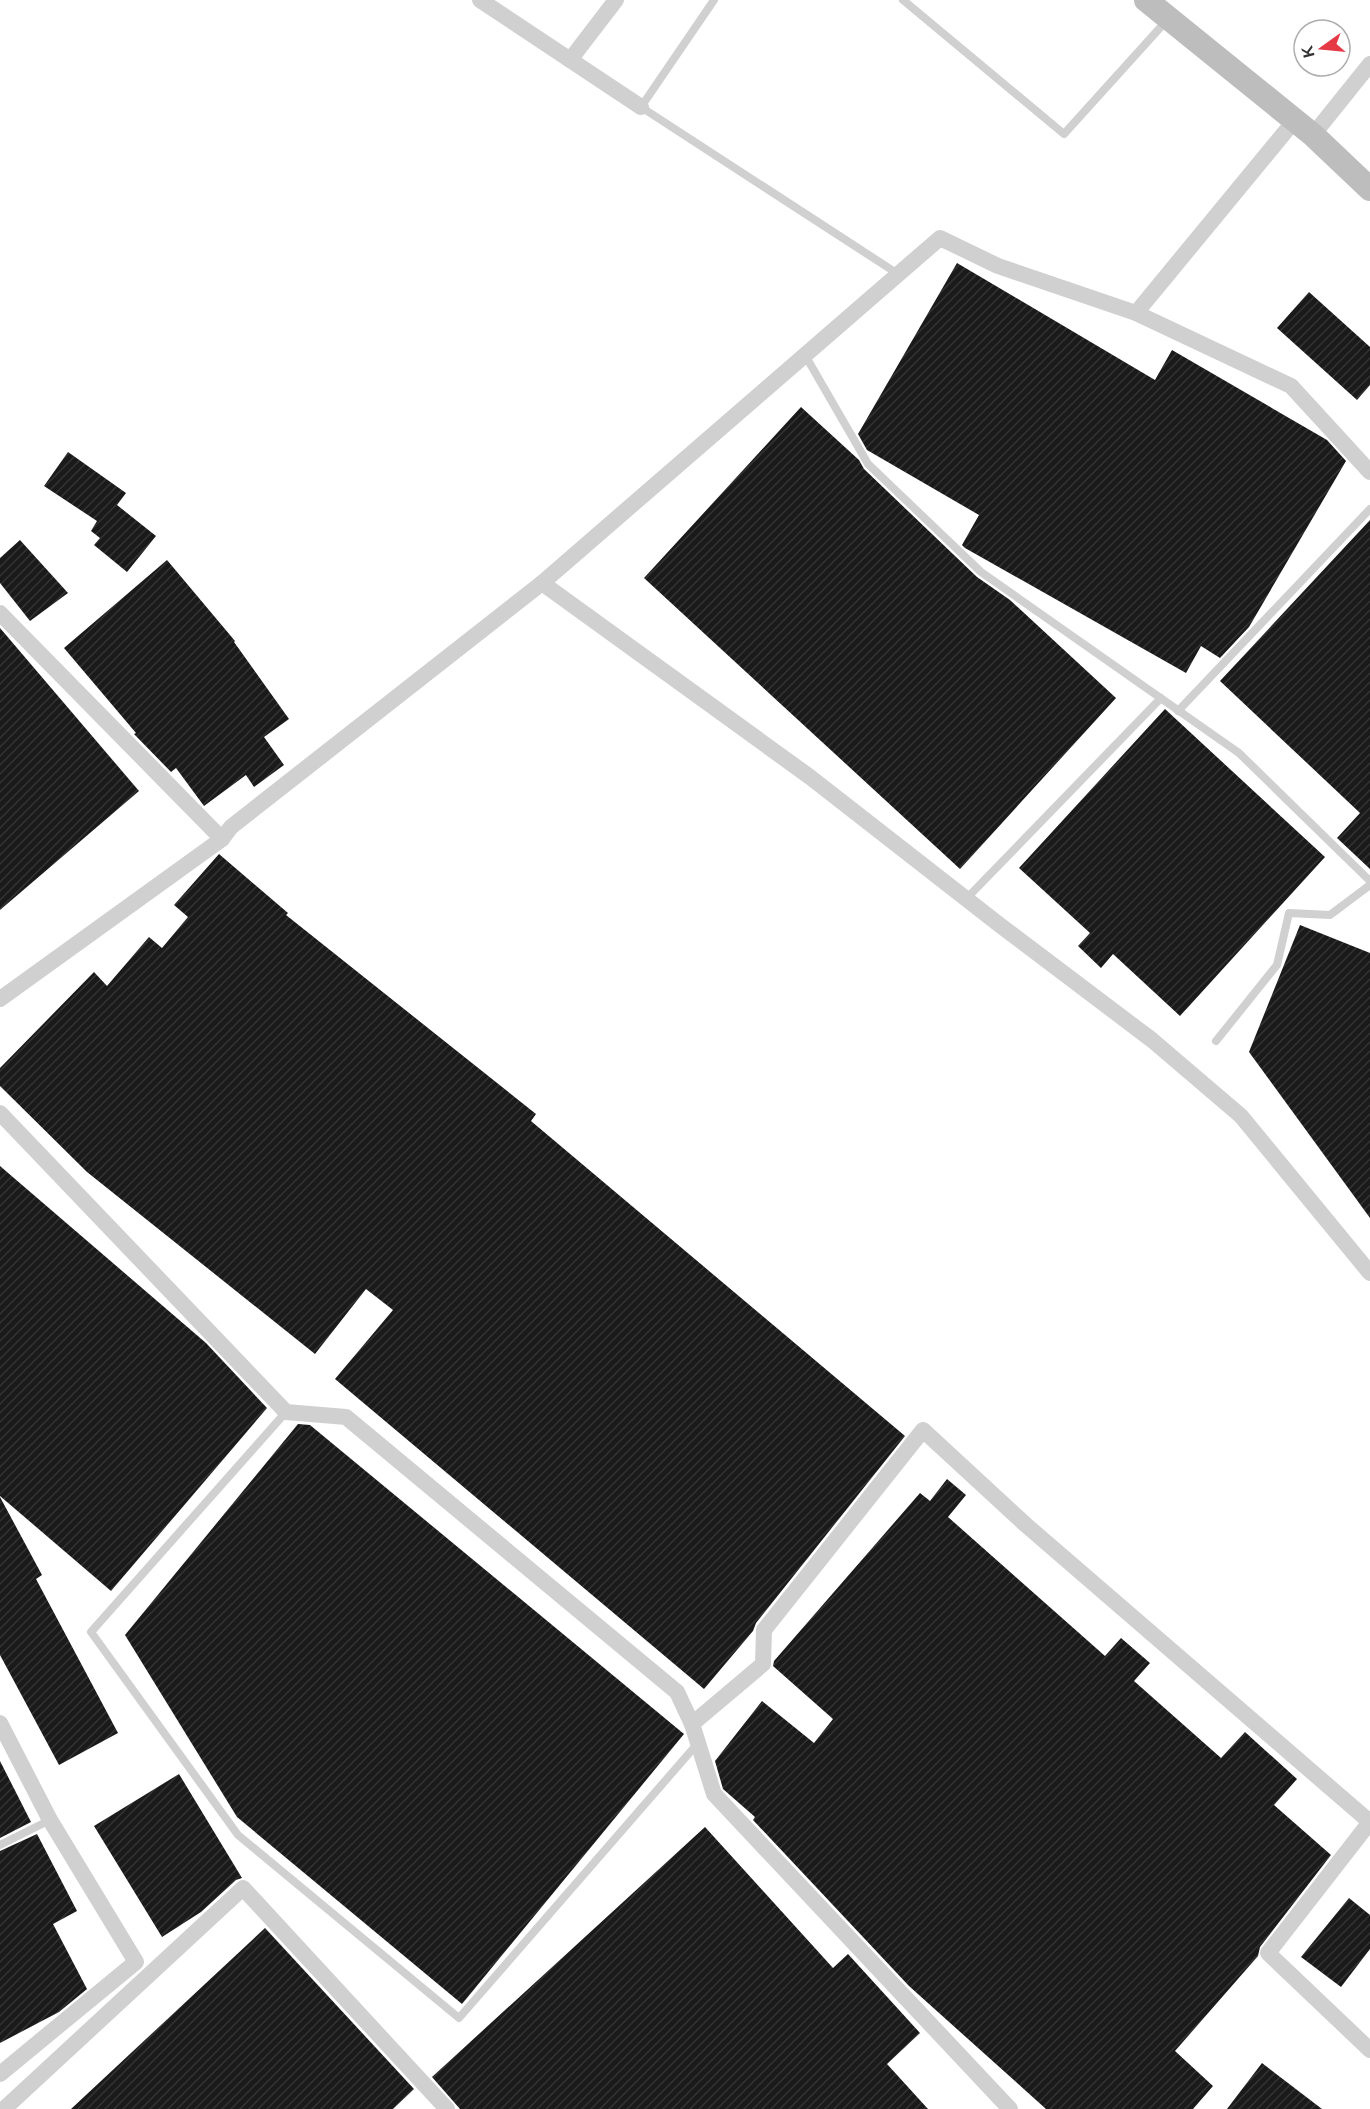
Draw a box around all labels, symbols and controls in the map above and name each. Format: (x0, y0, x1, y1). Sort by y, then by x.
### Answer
north arrow (1292, 18, 1352, 78)
text: K (1298, 44, 1318, 60)

